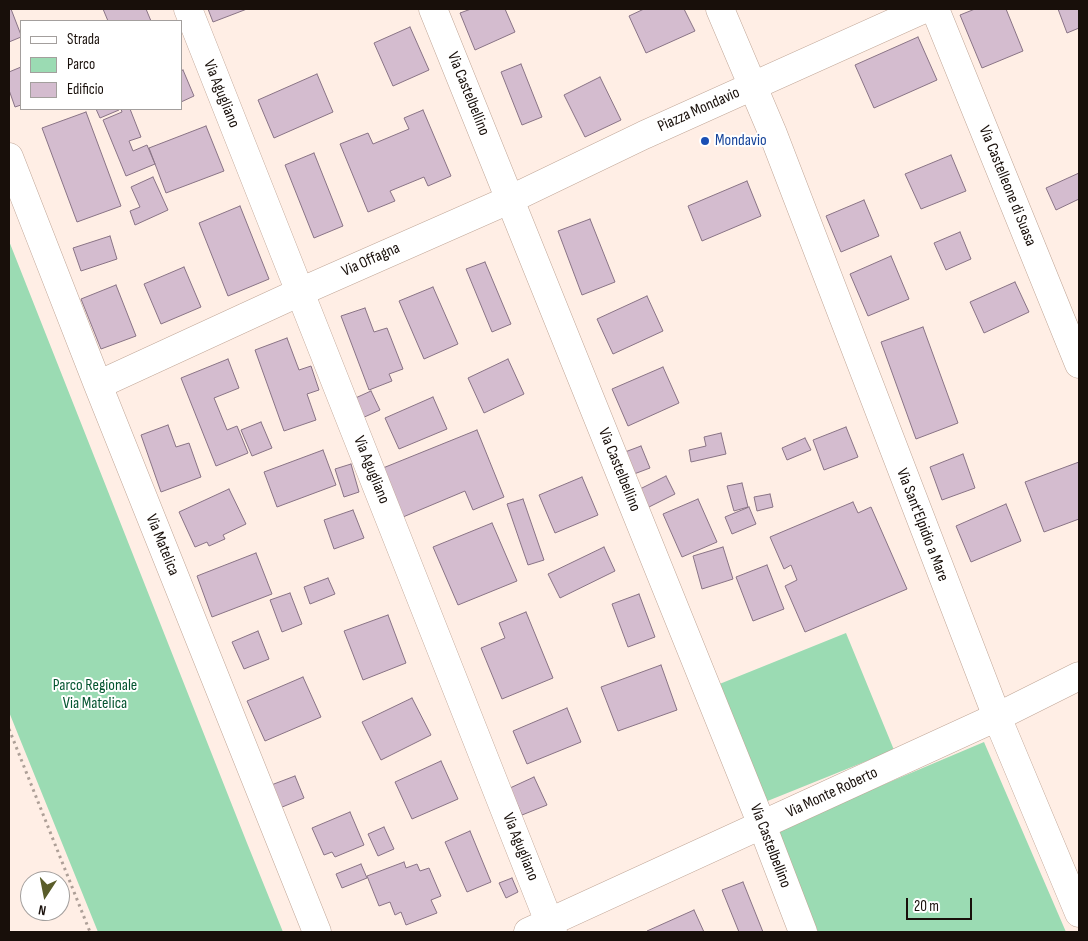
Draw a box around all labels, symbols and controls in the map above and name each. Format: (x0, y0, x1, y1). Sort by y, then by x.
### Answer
legend (20, 20, 182, 110)
text: Strada (67, 30, 100, 49)
street label: Via Castelbellino (443, 49, 493, 139)
text: Parco (67, 55, 95, 74)
street label: Via Agugliano (199, 57, 243, 131)
text: Edificio (67, 80, 104, 99)
street label: Piazza Mondavio (655, 83, 743, 137)
street label: Via Castelleone di Suasa (974, 123, 1040, 249)
place label: Mondavio (715, 131, 767, 151)
marker: Mondavio (699, 135, 711, 147)
street label: Via Offagna (339, 239, 403, 281)
street label: Via Castelbellino (594, 425, 644, 515)
street label: Via Agugliano (349, 433, 393, 507)
street label: Via Sant'Elpidio a Mare (892, 466, 952, 584)
street label: Via Matelica (141, 512, 183, 578)
park label: Parco Regionale Via Matelica (53, 676, 137, 714)
street label: Via Monte Roberto (783, 763, 881, 823)
street label: Via Castelbellino (745, 801, 795, 891)
street label: Via Agugliano (498, 810, 542, 884)
north arrow (20, 871, 70, 921)
scale bar (908, 888, 974, 920)
text: 20 m (914, 897, 939, 916)
text: N (37, 901, 48, 919)

